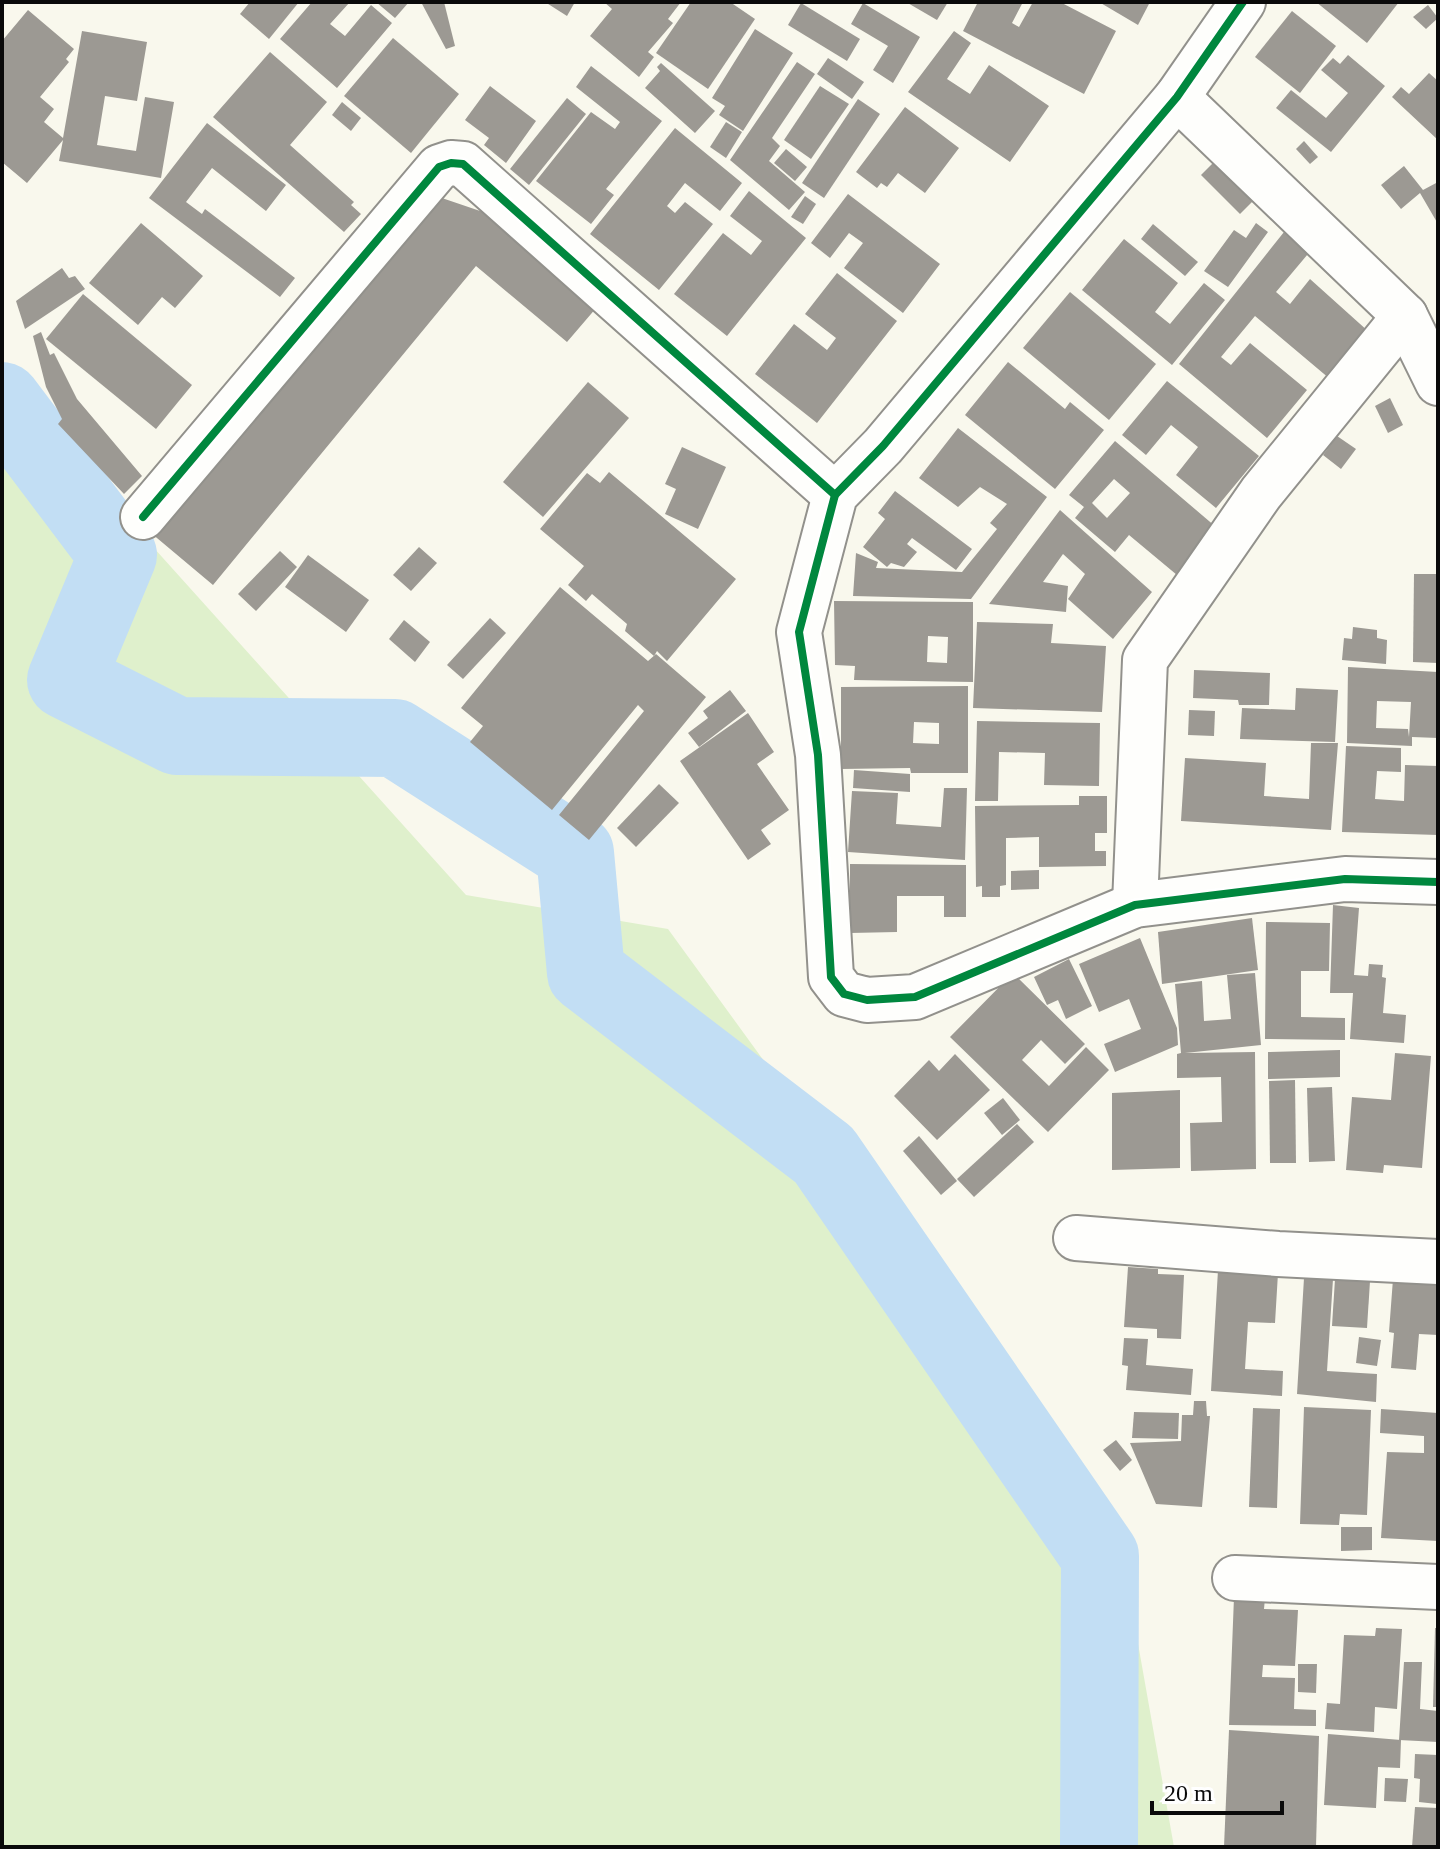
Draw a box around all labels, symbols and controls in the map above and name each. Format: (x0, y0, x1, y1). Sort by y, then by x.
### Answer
scale bar (1152, 1765, 1282, 1815)
text: 20 m (1164, 1780, 1213, 1806)

